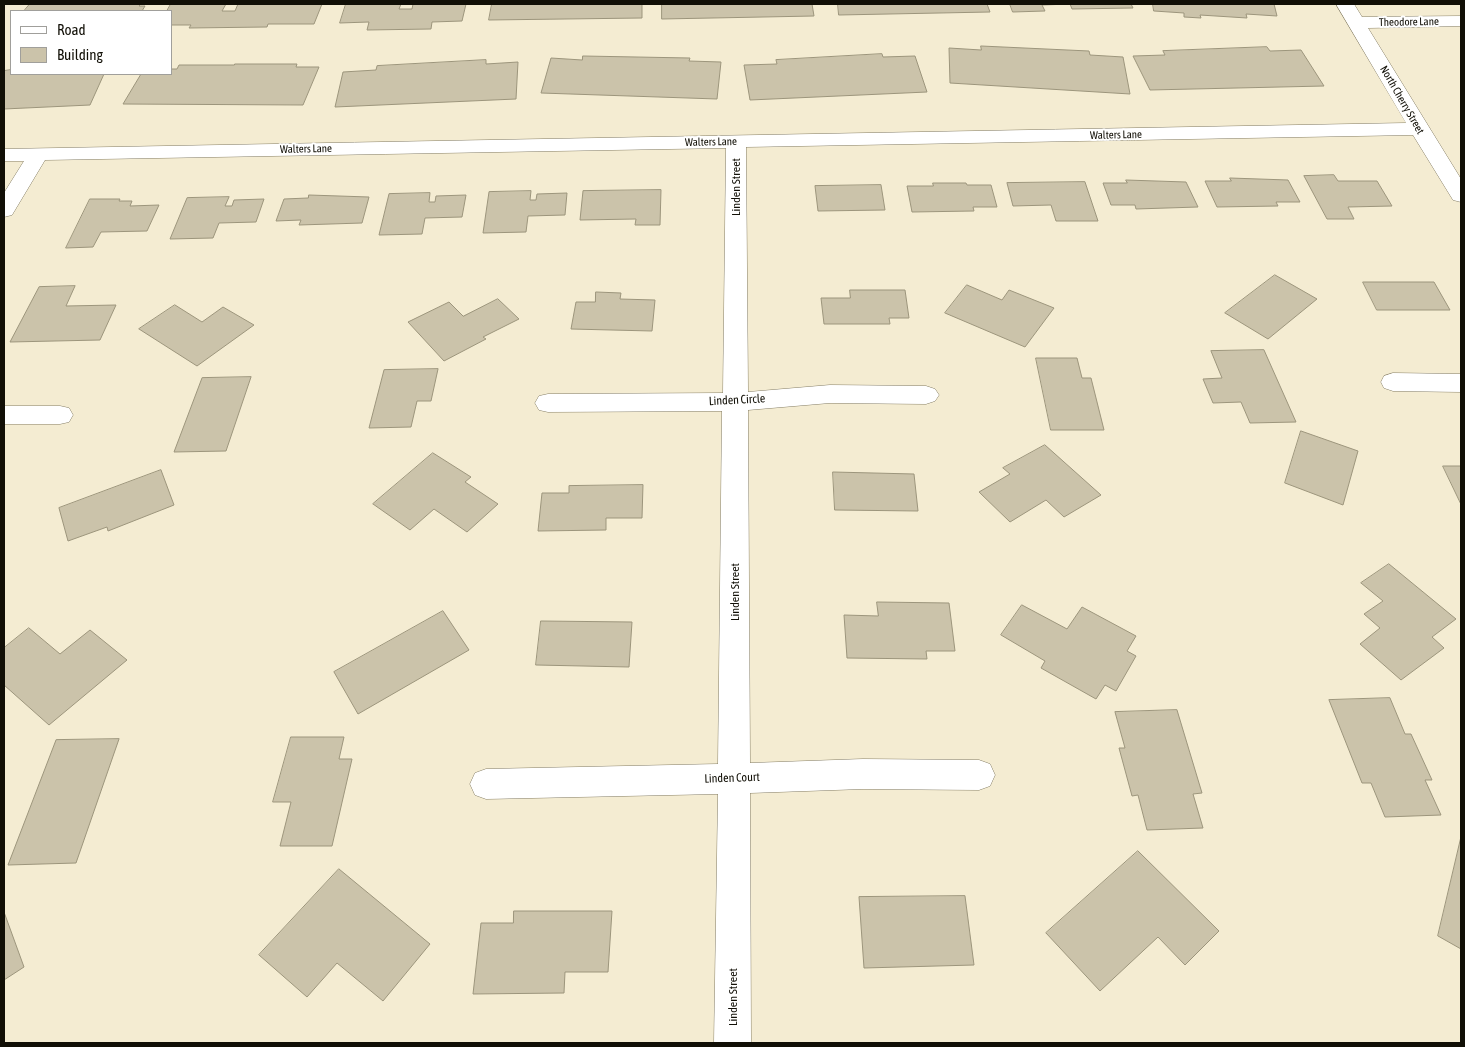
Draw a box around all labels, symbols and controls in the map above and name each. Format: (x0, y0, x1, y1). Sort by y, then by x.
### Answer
legend (10, 10, 172, 75)
street label: Theodore Lane (1379, 15, 1439, 29)
text: Road (57, 21, 86, 38)
text: Building (57, 46, 103, 63)
street label: North Cherry Street (1377, 63, 1427, 137)
street label: Walters Lane (1090, 128, 1142, 142)
street label: Walters Lane (685, 135, 737, 149)
street label: Walters Lane (280, 142, 332, 156)
street label: Linden Street (729, 158, 743, 216)
street label: Linden Circle (708, 391, 766, 409)
street label: Linden Street (728, 563, 742, 621)
street label: Linden Court (704, 770, 760, 786)
street label: Linden Street (726, 968, 740, 1026)

